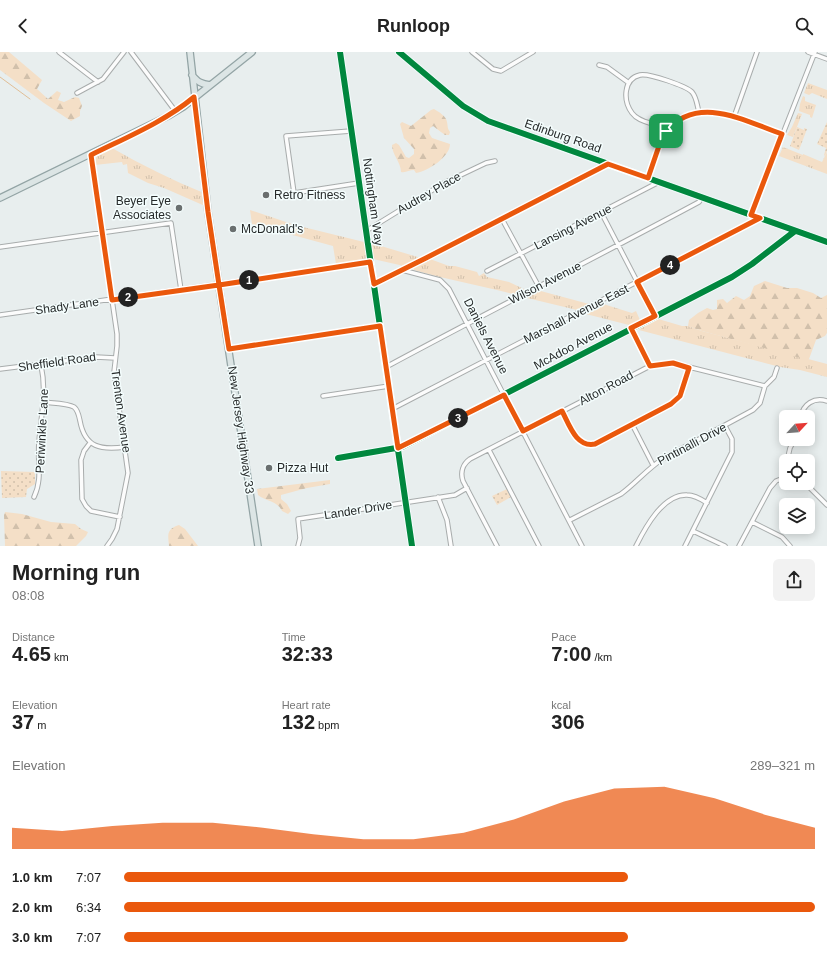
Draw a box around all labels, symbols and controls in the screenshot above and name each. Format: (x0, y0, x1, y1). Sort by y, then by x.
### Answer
icon: back (12, 15, 34, 37)
icon: search (793, 15, 815, 37)
text: Runloop (377, 16, 450, 36)
pin (649, 114, 683, 148)
street label: Edinburg Road (523, 116, 603, 156)
icon: arrive (655, 120, 677, 142)
street label: Nottingham Way (360, 157, 386, 247)
street label: Audrey Place (395, 169, 464, 217)
place label: Retro Fitness (274, 188, 345, 202)
marker: Retro Fitness (261, 190, 271, 200)
place label: Beyer Eye Associates (113, 194, 171, 222)
street label: Lansing Avenue (532, 201, 614, 253)
marker: Beyer Eye Associates (174, 203, 184, 213)
place label: McDonald's (241, 222, 303, 236)
marker: McDonald's (228, 224, 238, 234)
pin: 4 (660, 255, 680, 275)
street label: Wilson Avenue (507, 259, 584, 307)
text: 4 (667, 259, 673, 271)
pin: 1 (239, 270, 259, 290)
text: 1 (246, 274, 252, 286)
street label: Marshall Avenue East (521, 281, 631, 347)
pin: 2 (118, 287, 138, 307)
text: 2 (125, 291, 131, 303)
street label: Shady Lane (34, 295, 100, 317)
street label: Daniels Avenue (461, 296, 511, 377)
street label: McAdoo Avenue (531, 319, 615, 373)
street label: Sheffield Road (17, 350, 97, 374)
street label: New Jersey Highway 33 (225, 365, 257, 495)
street label: Trenton Avenue (108, 368, 134, 454)
street label: Alton Road (577, 368, 635, 408)
street label: Periwinkle Lane (33, 388, 51, 474)
pin: 3 (448, 408, 468, 428)
north arrow (779, 410, 815, 446)
map controls (779, 410, 815, 534)
text: 3 (455, 412, 461, 424)
street label: Pintinalli Drive (655, 420, 729, 468)
button: locate (779, 454, 815, 490)
place label: Pizza Hut (277, 461, 329, 475)
marker: Pizza Hut (264, 463, 274, 473)
street label: Lander Drive (323, 498, 393, 522)
button: layers (779, 498, 815, 534)
button: share (773, 559, 815, 601)
text: Morning run (12, 560, 140, 585)
text: 08:08 (12, 588, 45, 603)
text: Distance (12, 631, 55, 643)
text: Time (282, 631, 306, 643)
text: Pace (551, 631, 576, 643)
text: 4.65 (12, 643, 51, 665)
text: 32:33 (282, 643, 333, 665)
text: 7:00 (551, 643, 591, 665)
text: km (51, 651, 69, 663)
text: /km (591, 651, 612, 663)
text: Elevation (12, 699, 57, 711)
text: Heart rate (282, 699, 331, 711)
text: kcal (551, 699, 571, 711)
text: 37 (12, 711, 34, 733)
text: 132 (282, 711, 315, 733)
text: 306 (551, 711, 585, 733)
text: m (34, 719, 46, 731)
text: bpm (315, 719, 340, 731)
text: Elevation (12, 758, 65, 773)
text: 289–321 m (750, 758, 815, 773)
text: 1.0 km (12, 870, 52, 885)
text: 7:07 (76, 870, 101, 885)
text: 2.0 km (12, 900, 52, 915)
text: 6:34 (76, 900, 101, 915)
text: 3.0 km (12, 930, 52, 945)
text: 7:07 (76, 930, 101, 945)

